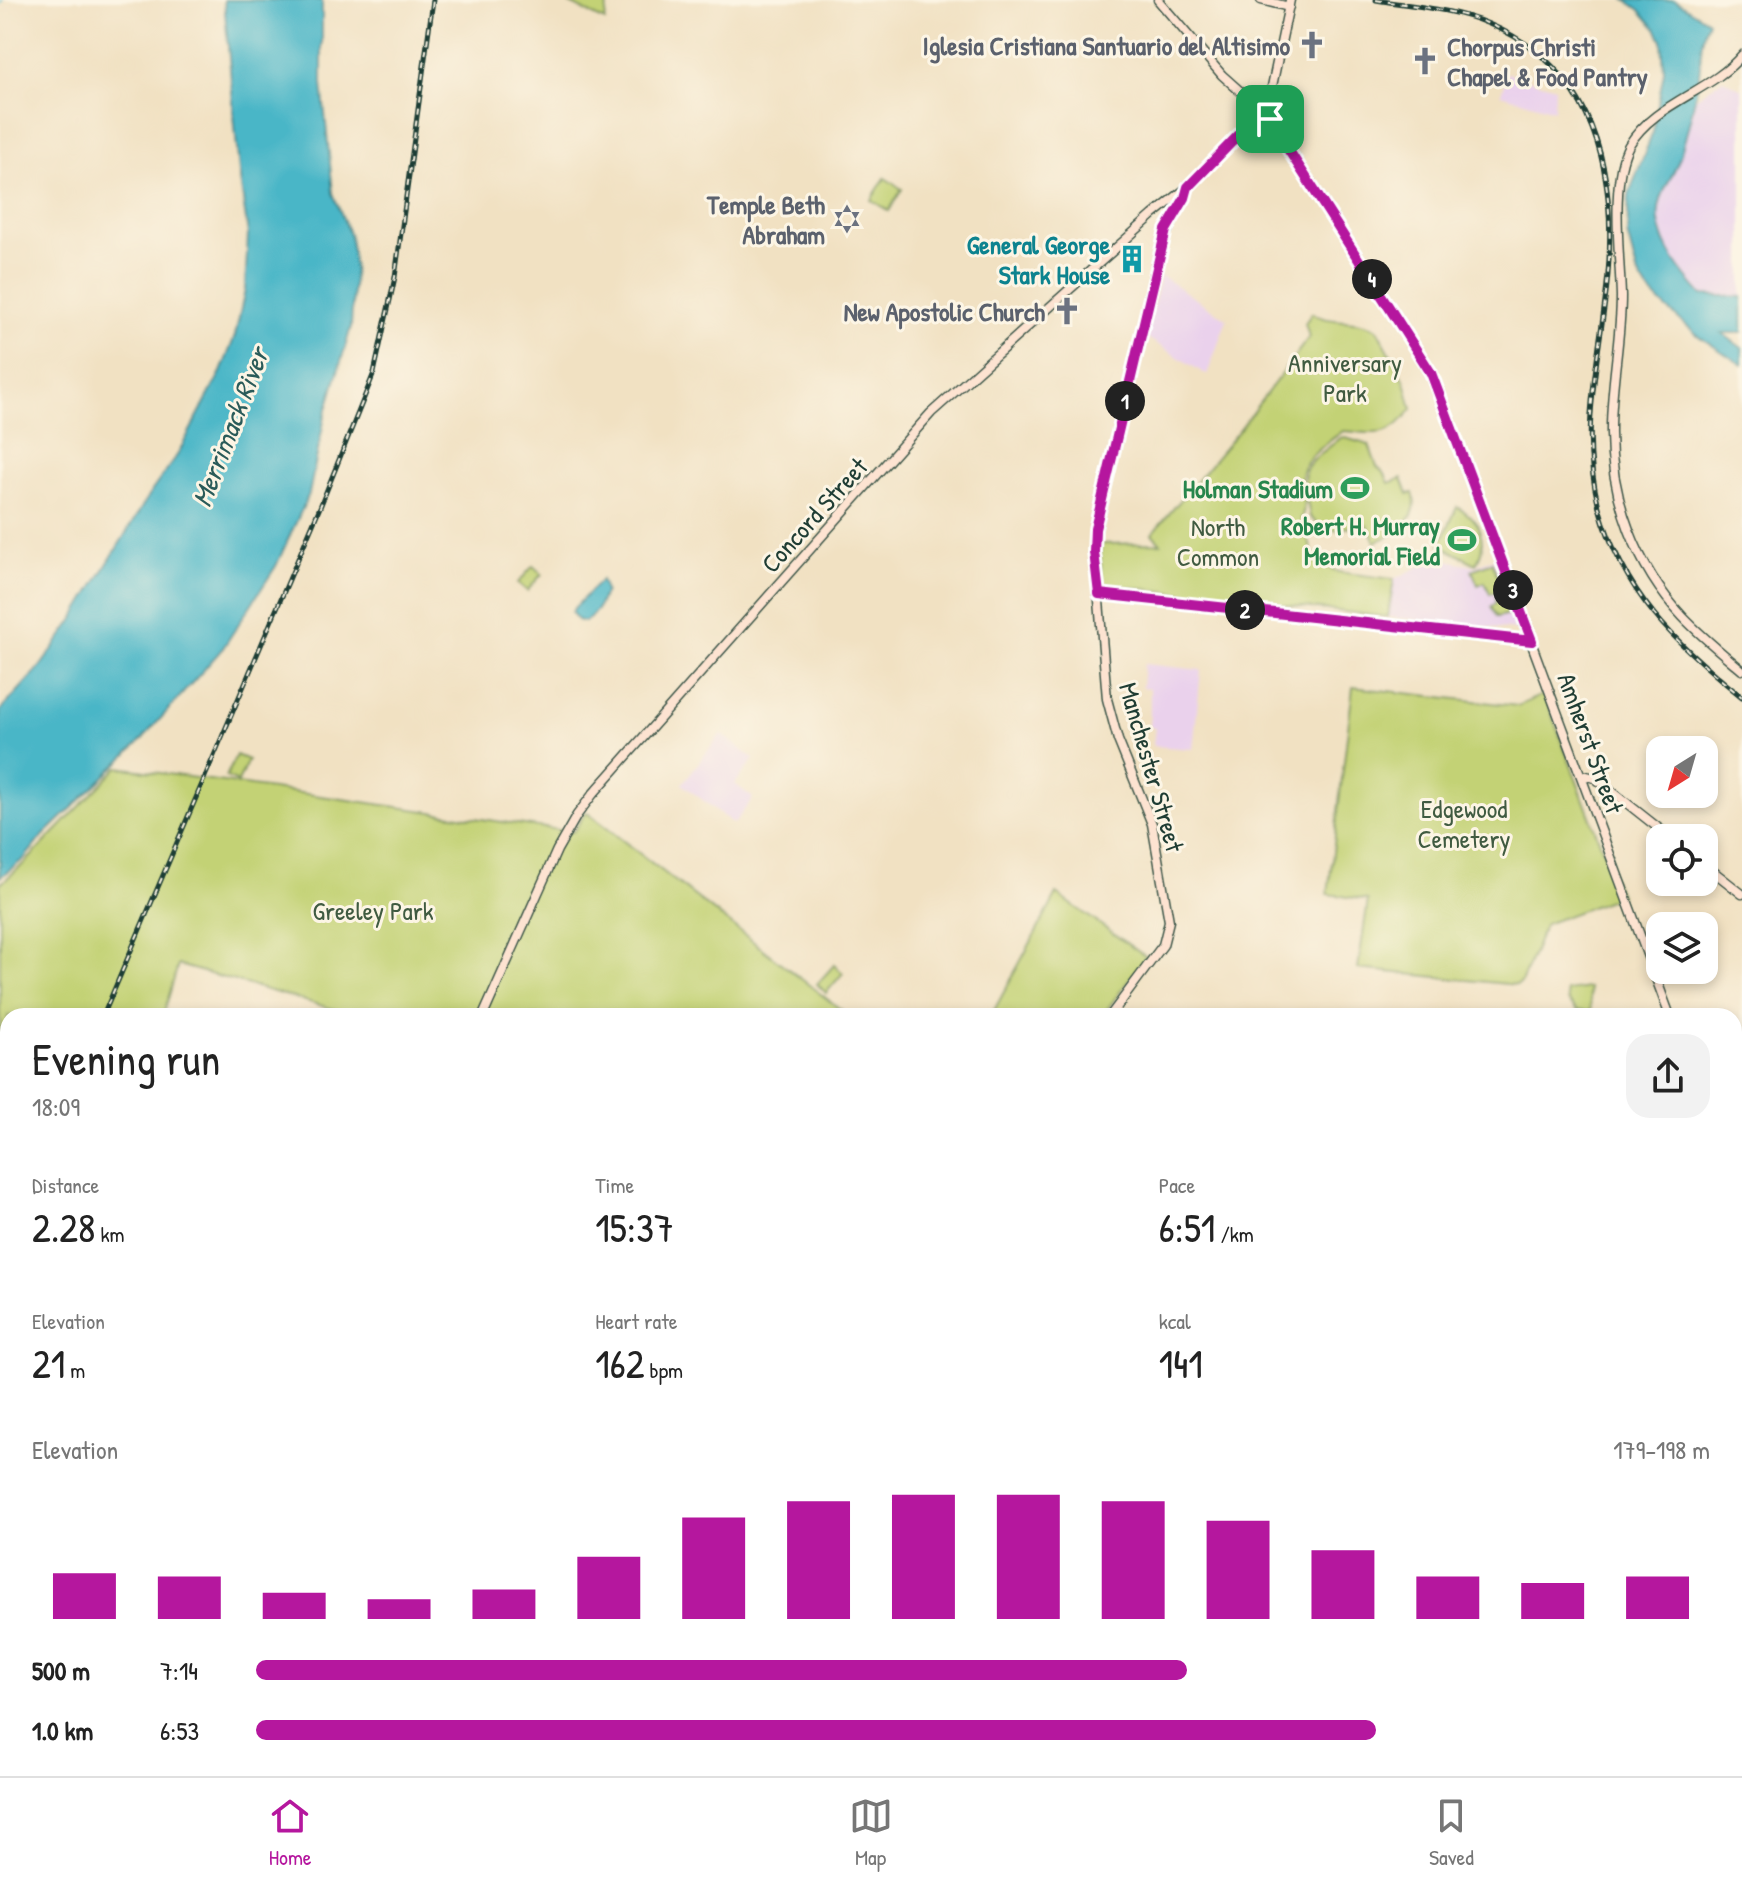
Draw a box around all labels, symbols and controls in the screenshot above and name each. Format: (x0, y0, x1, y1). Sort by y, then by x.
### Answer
place label: Iglesia Cristiana Santuario del Altisimo (923, 28, 1291, 64)
place label: Chorpus Christi Chapel & Food Pantry (1447, 29, 1648, 95)
church icon: Iglesia Cristiana Santuario del Altisimo (1297, 30, 1327, 60)
church icon: Chorpus Christi Chapel & Food Pantry (1410, 46, 1440, 76)
pin (1236, 85, 1304, 153)
icon: arrive (1248, 97, 1292, 141)
place label: Temple Beth Abraham (706, 187, 825, 252)
synagogue icon: Temple Beth Abraham (832, 204, 862, 234)
place label: General George Stark House (967, 227, 1111, 292)
building icon: General George Stark House (1117, 244, 1147, 274)
pin: 4 (1352, 259, 1392, 299)
text: 4 (1368, 264, 1376, 294)
place label: New Apostolic Church (844, 294, 1045, 330)
church icon: New Apostolic Church (1052, 296, 1082, 326)
water label: Merrimack River (182, 339, 279, 512)
park label: Anniversary Park (1288, 345, 1402, 410)
pin: 1 (1105, 381, 1145, 421)
text: 1 (1121, 386, 1129, 416)
street label: Concord Street (753, 449, 876, 580)
place label: Holman Stadium (1183, 471, 1333, 506)
sports icon: Holman Stadium (1340, 473, 1370, 503)
place label: Robert H. Murray Memorial Field (1281, 508, 1441, 573)
park label: North Common (1177, 509, 1259, 574)
sports icon: Robert H. Murray Memorial Field (1447, 525, 1477, 555)
pin: 3 (1493, 570, 1533, 610)
text: 3 (1508, 575, 1518, 605)
pin: 2 (1225, 590, 1265, 630)
text: 2 (1240, 595, 1250, 625)
street label: Amherst Street (1549, 668, 1633, 819)
street label: Manchester Street (1111, 678, 1193, 857)
north arrow (1646, 736, 1718, 808)
map controls (1646, 736, 1718, 984)
park label: Edgewood Cemetery (1418, 791, 1510, 856)
button: locate (1646, 824, 1718, 896)
park label: Greeley Park (313, 893, 434, 928)
button: layers (1646, 912, 1718, 984)
text: Evening run (32, 1029, 220, 1089)
button: share (1626, 1034, 1710, 1118)
text: 18:09 (32, 1089, 80, 1124)
text: Distance (32, 1170, 99, 1200)
text: Time (595, 1170, 634, 1200)
text: Pace (1159, 1170, 1195, 1200)
text: 2.28 (32, 1200, 95, 1254)
text: 15:37 (595, 1200, 674, 1254)
text: 6:51 (1159, 1200, 1215, 1254)
text: km (95, 1219, 124, 1249)
text: /km (1215, 1219, 1254, 1249)
text: Elevation (32, 1306, 105, 1336)
text: Heart rate (595, 1306, 678, 1336)
text: kcal (1159, 1306, 1191, 1336)
text: 21 (32, 1336, 65, 1390)
text: 162 (595, 1336, 645, 1390)
text: 141 (1159, 1336, 1203, 1390)
text: m (65, 1355, 85, 1385)
text: bpm (645, 1355, 683, 1385)
text: Elevation (32, 1432, 118, 1467)
text: 179–198 m (1613, 1432, 1710, 1467)
text: 500 m (32, 1653, 90, 1688)
text: 7:14 (160, 1653, 198, 1688)
text: 1.0 km (32, 1713, 93, 1748)
text: 6:53 (160, 1713, 199, 1748)
tab: Home (268, 1794, 312, 1872)
tab: Map (849, 1794, 893, 1872)
tab: Saved (1429, 1794, 1474, 1872)

